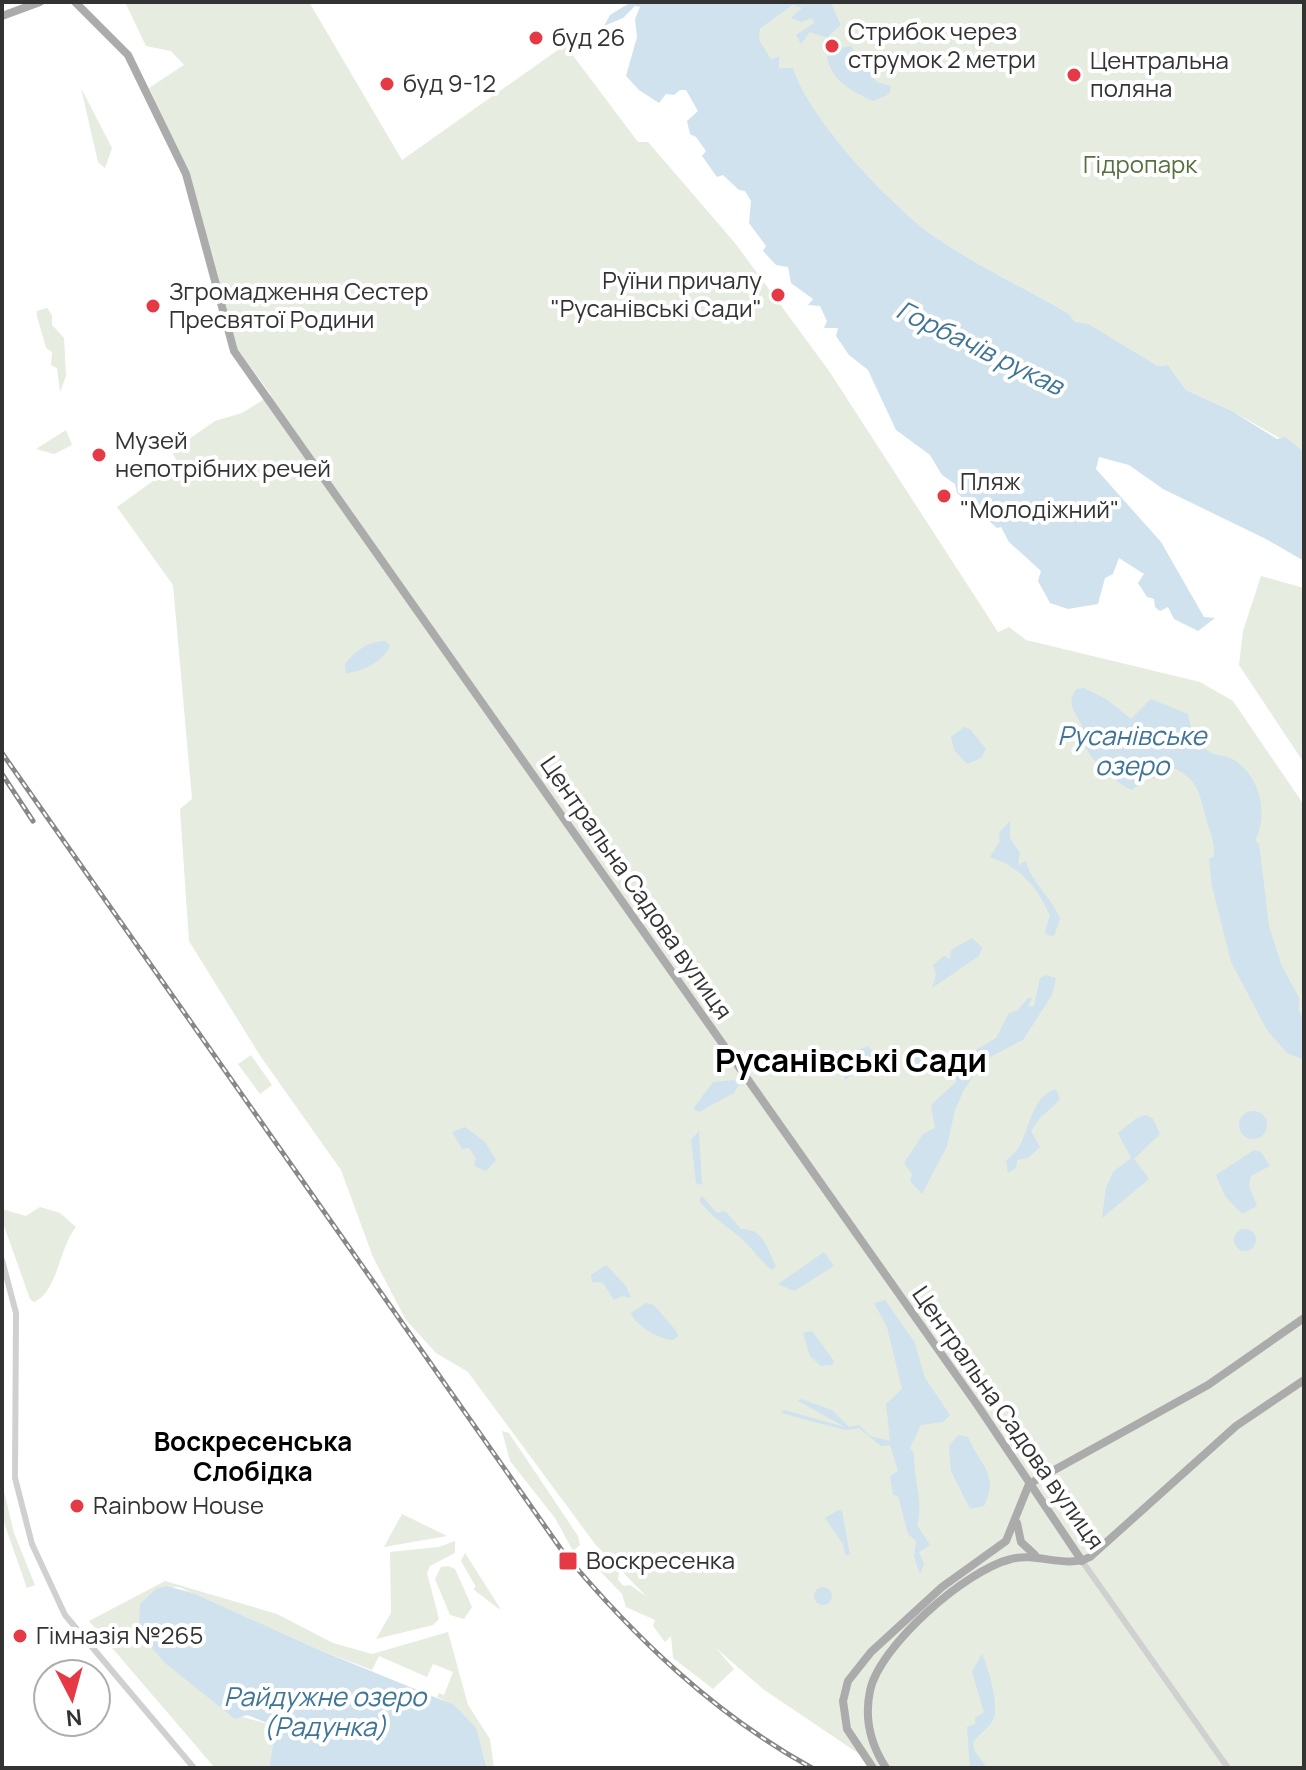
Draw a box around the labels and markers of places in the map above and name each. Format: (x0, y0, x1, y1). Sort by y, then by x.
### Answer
place label: Стрибок через струмок 2 метри (848, 14, 1036, 75)
place label: буд 26 (552, 20, 625, 53)
marker: буд 26 (527, 29, 545, 47)
marker: Стрибок через струмок 2 метри (823, 37, 841, 55)
place label: Центральна поляна (1090, 43, 1229, 104)
place label: буд 9-12 (403, 66, 496, 99)
marker: Центральна поляна (1065, 66, 1083, 84)
marker: буд 9-12 (378, 75, 396, 93)
place label: Руїни причалу "Русанівські Сади" (550, 263, 762, 324)
place label: Згромадження Сестер Пресвятої Родини (169, 274, 428, 335)
marker: Руїни причалу "Русанівські Сади" (769, 286, 787, 304)
marker: Згромадження Сестер Пресвятої Родини (144, 297, 162, 315)
place label: Музей непотрібних речей (115, 423, 331, 484)
marker: Музей непотрібних речей (90, 446, 108, 464)
place label: Пляж "Молодіжний" (960, 464, 1119, 525)
marker: Пляж "Молодіжний" (935, 487, 953, 505)
place label: Rainbow House (93, 1488, 264, 1521)
marker: Rainbow House (68, 1497, 86, 1515)
place label: Воскресенка (586, 1543, 735, 1576)
marker: Воскресенка (557, 1550, 579, 1572)
place label: Гімназія №265 (36, 1618, 203, 1651)
marker: Гімназія №265 (11, 1627, 29, 1645)

